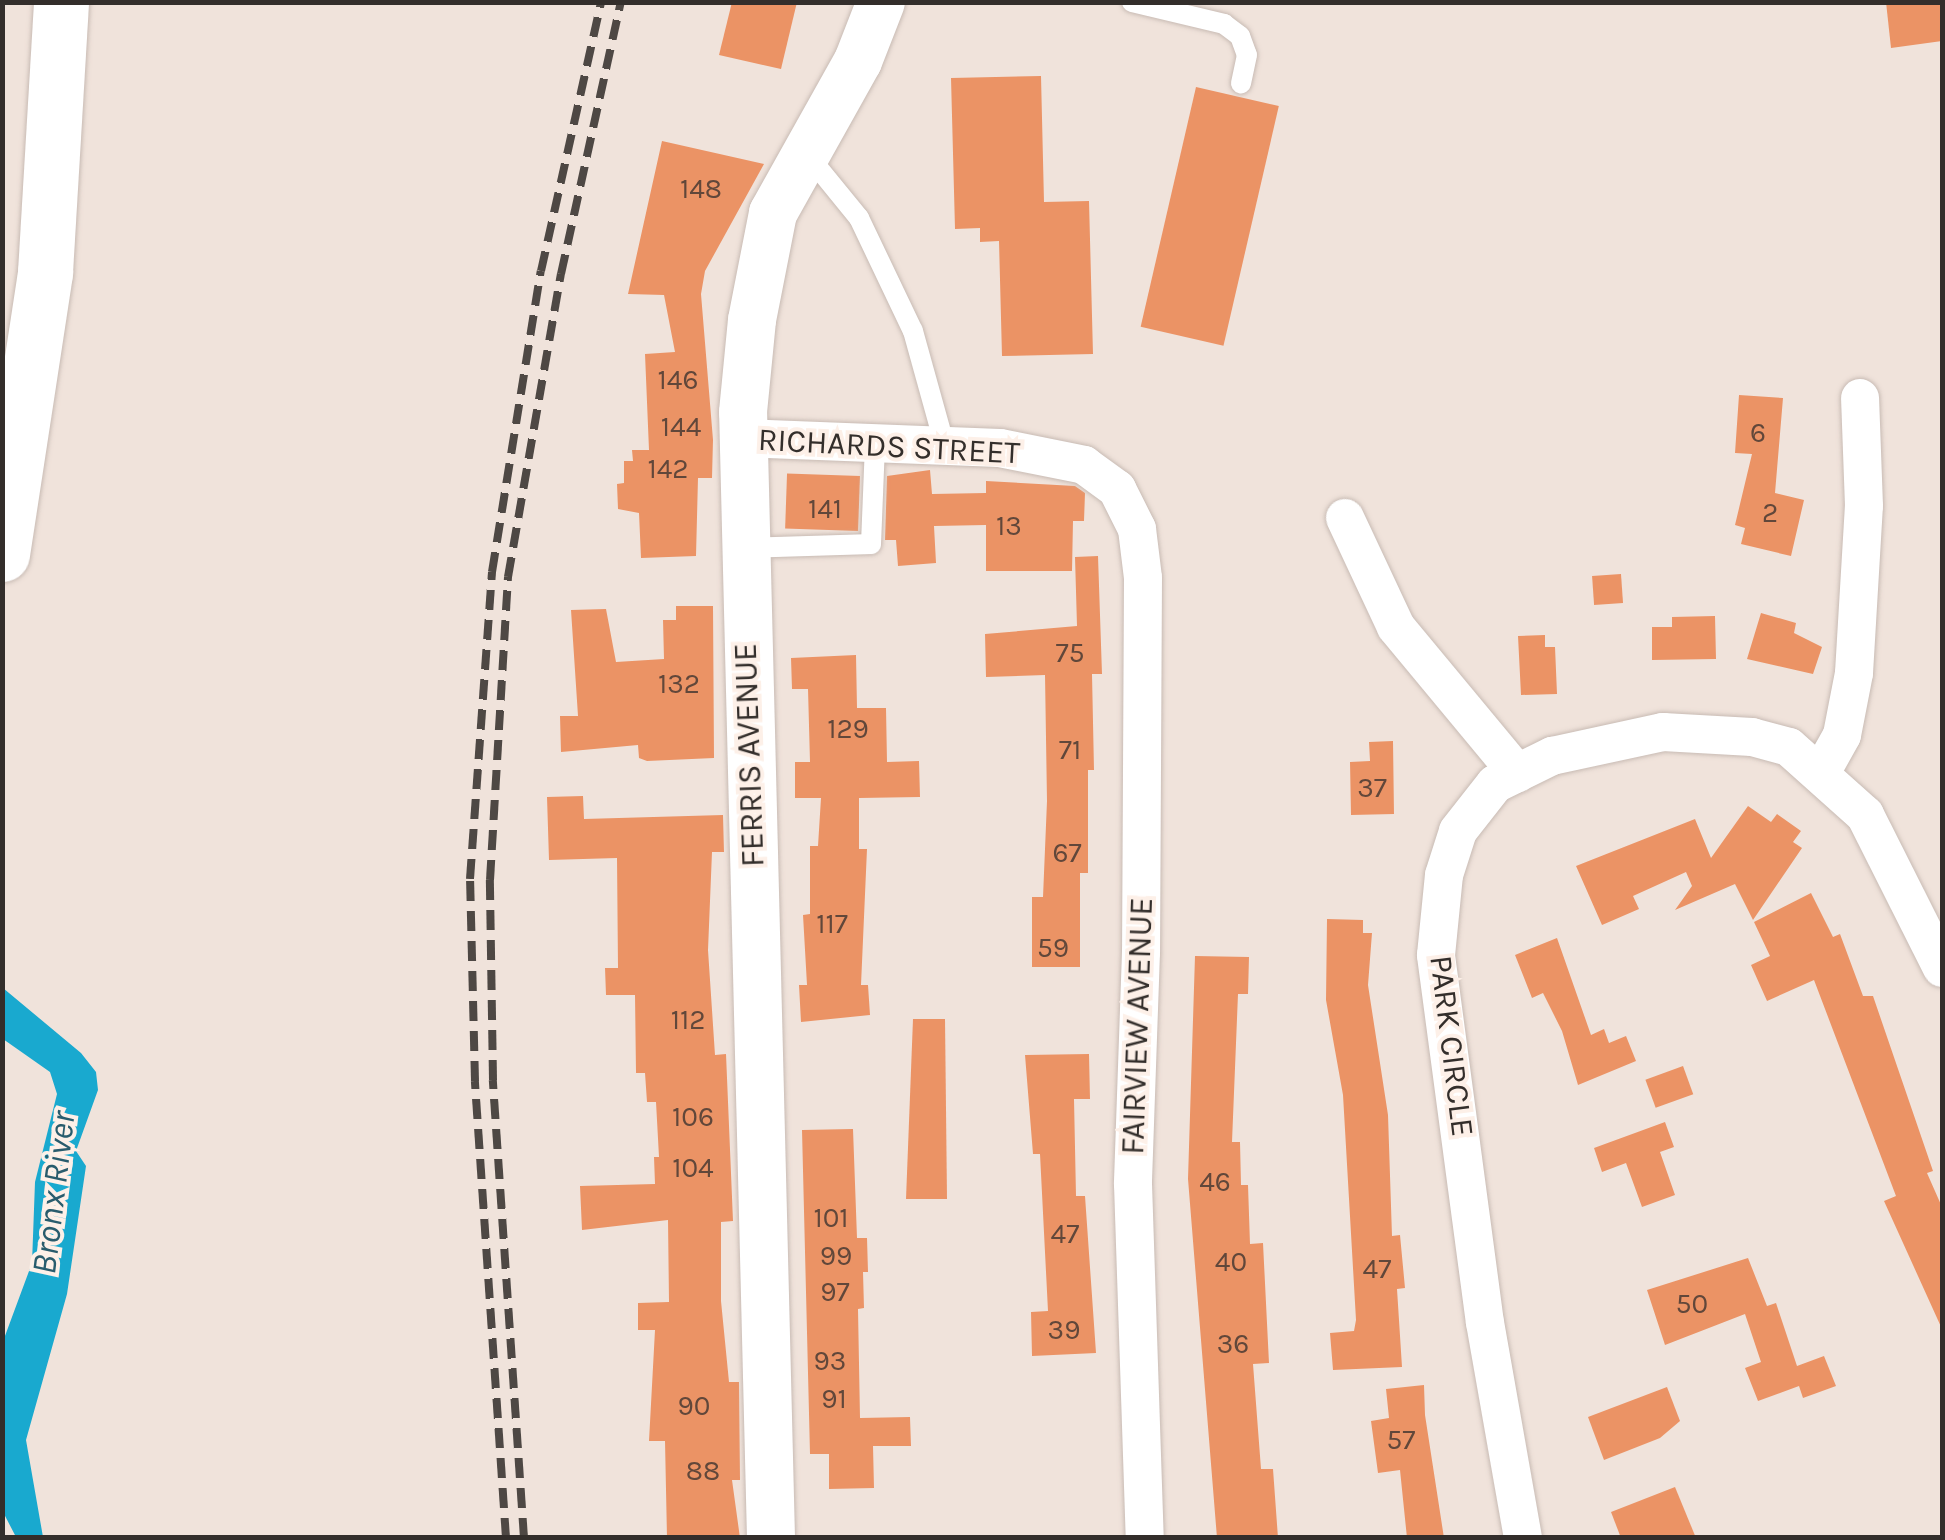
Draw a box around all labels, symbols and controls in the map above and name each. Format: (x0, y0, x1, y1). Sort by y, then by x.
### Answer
house number: 148 (680, 172, 722, 206)
house number: 146 (658, 363, 698, 397)
house number: 144 (661, 410, 701, 444)
house number: 6 (1750, 416, 1766, 450)
street label: RICHARDS STREET (757, 421, 1021, 473)
house number: 142 (647, 452, 689, 486)
house number: 141 (808, 492, 842, 526)
house number: 2 (1762, 496, 1778, 530)
house number: 13 (996, 509, 1022, 543)
house number: 75 (1056, 636, 1084, 670)
street label: FERRIS AVENUE (727, 642, 773, 868)
house number: 132 (658, 667, 700, 701)
house number: 129 (827, 712, 869, 746)
house number: 71 (1059, 733, 1081, 767)
house number: 37 (1357, 771, 1387, 805)
house number: 67 (1052, 836, 1082, 870)
street label: FAIRVIEW AVENUE (1114, 897, 1162, 1155)
house number: 117 (816, 907, 848, 941)
house number: 59 (1037, 931, 1069, 965)
street label: PARK CIRCLE (1421, 953, 1481, 1139)
house number: 112 (671, 1003, 705, 1037)
house number: 106 (672, 1100, 714, 1134)
water label: Bronx River (23, 1109, 85, 1277)
house number: 104 (672, 1151, 714, 1185)
house number: 46 (1199, 1165, 1231, 1199)
house number: 101 (813, 1201, 849, 1235)
house number: 47 (1051, 1217, 1079, 1251)
house number: 99 (820, 1239, 852, 1273)
house number: 40 (1215, 1245, 1247, 1279)
house number: 47 (1363, 1252, 1391, 1286)
house number: 97 (820, 1275, 850, 1309)
house number: 50 (1676, 1287, 1708, 1321)
house number: 39 (1048, 1313, 1080, 1347)
house number: 36 (1217, 1327, 1249, 1361)
house number: 93 (814, 1344, 846, 1378)
house number: 91 (821, 1382, 847, 1416)
house number: 90 (678, 1389, 710, 1423)
house number: 57 (1387, 1423, 1415, 1457)
house number: 88 (686, 1454, 720, 1488)

